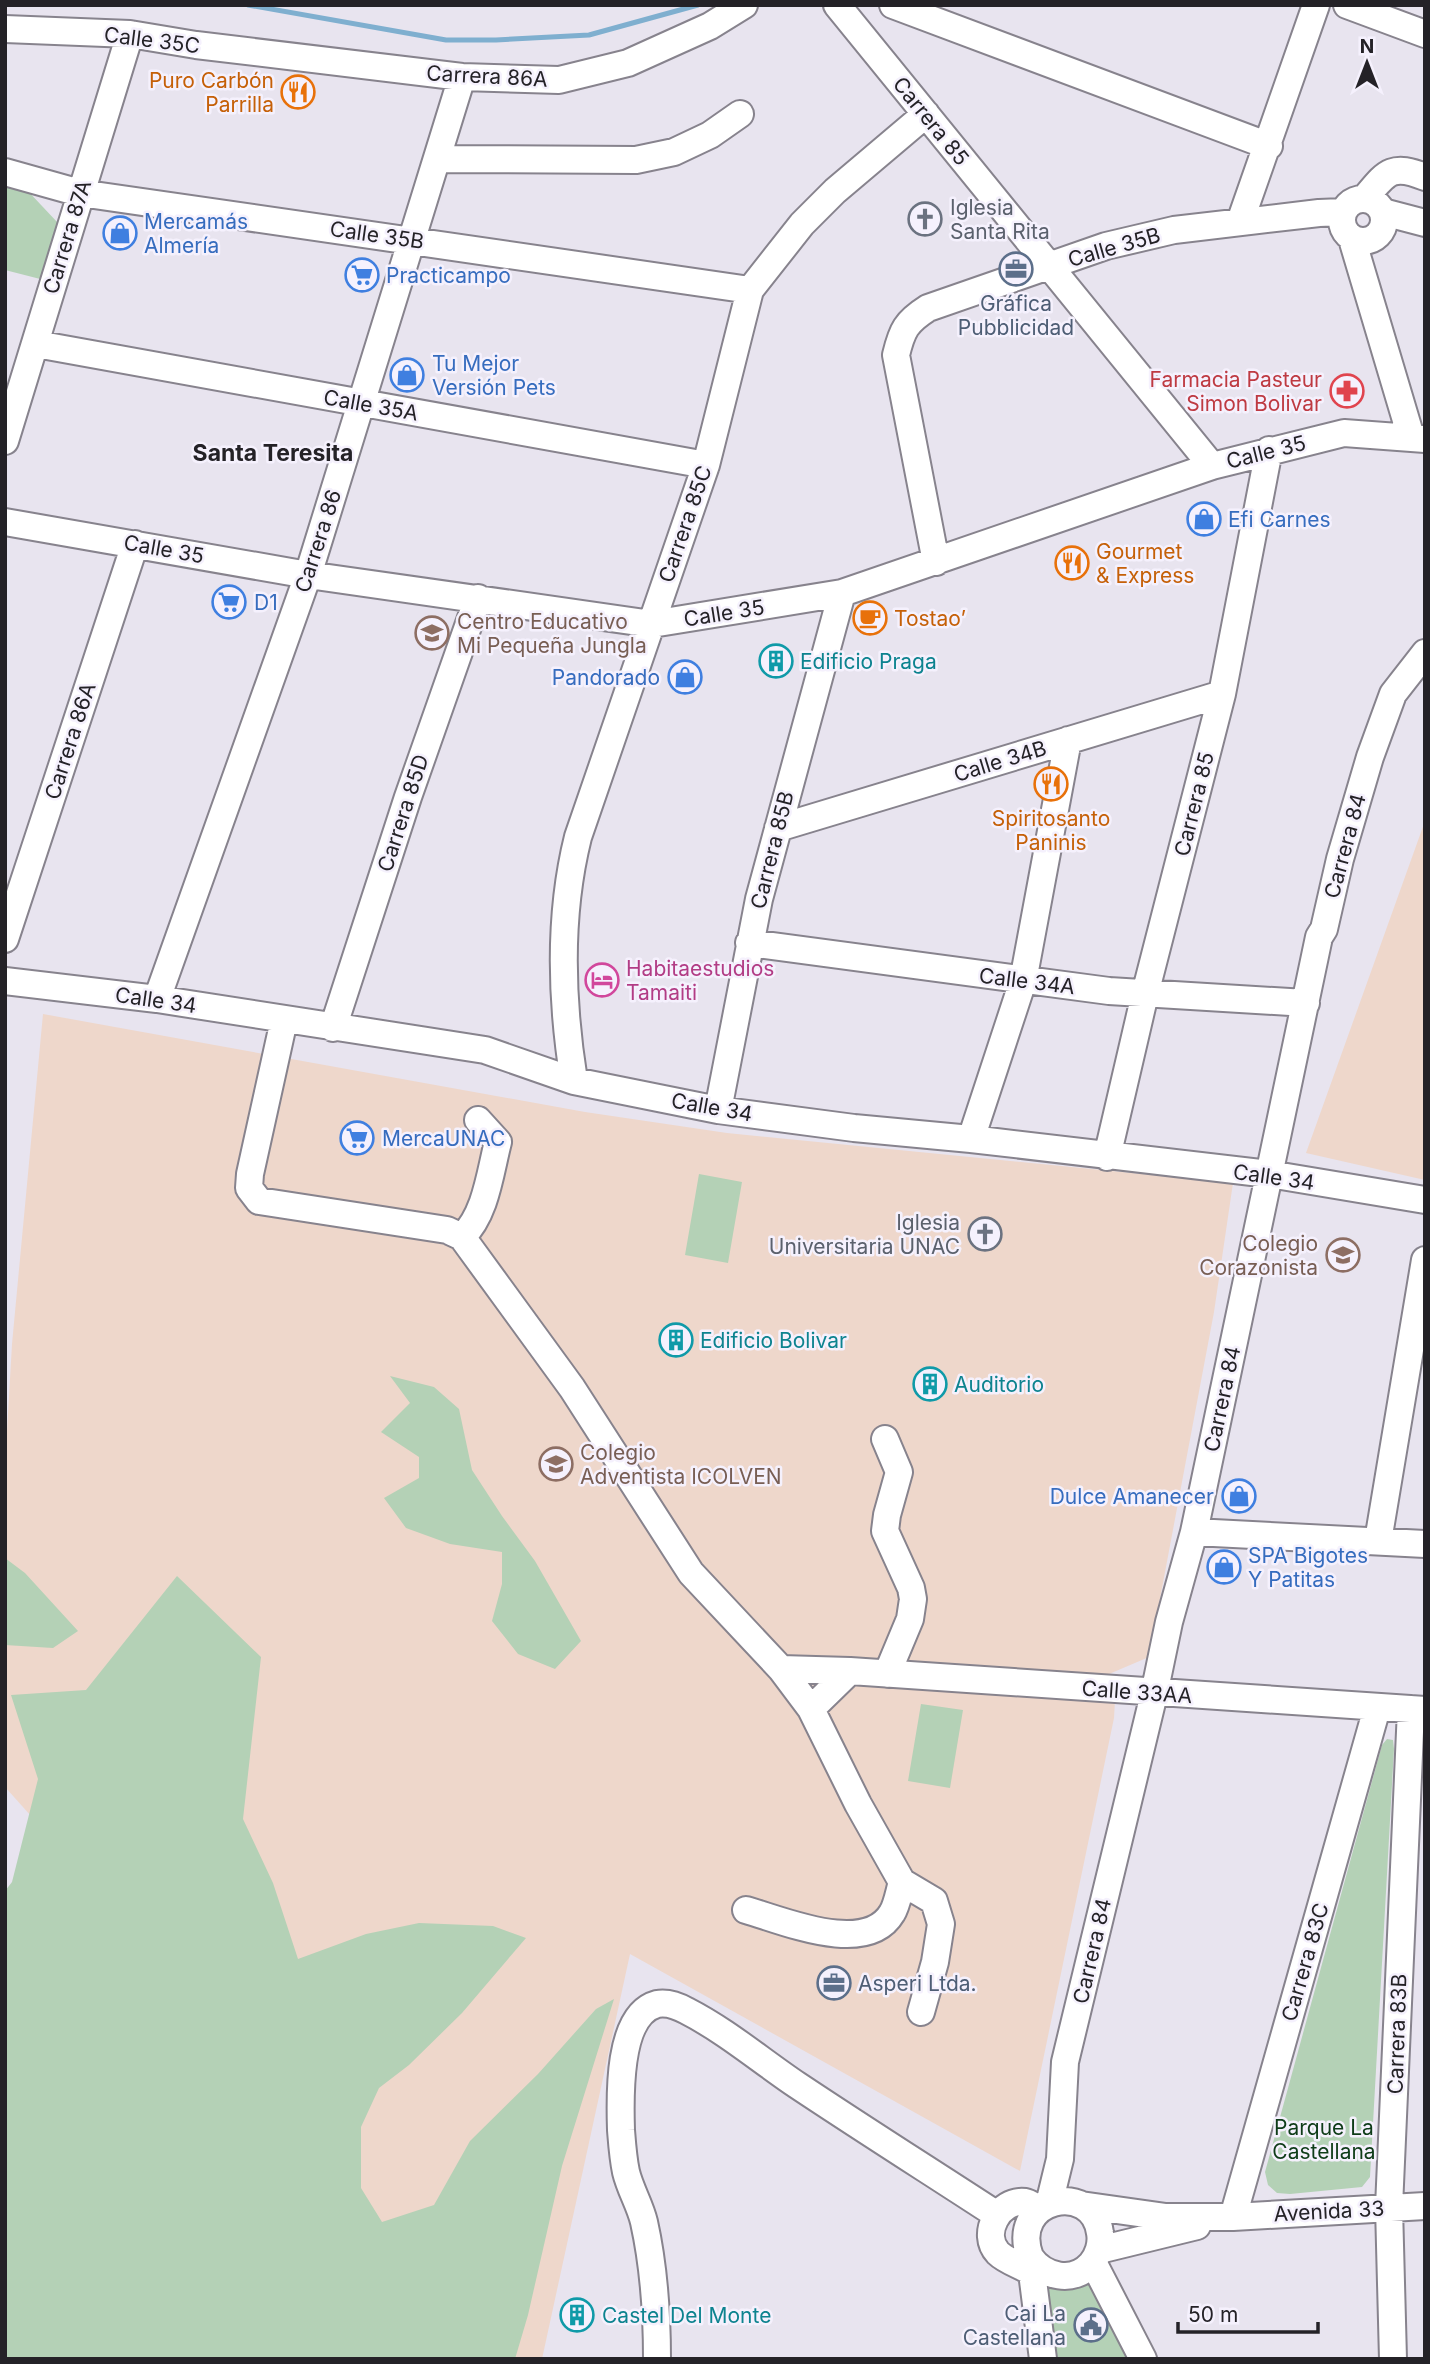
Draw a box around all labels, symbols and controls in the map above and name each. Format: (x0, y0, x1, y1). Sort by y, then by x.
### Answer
street label: Calle 35C (103, 22, 201, 58)
north arrow (1332, 28, 1402, 98)
text: N (1360, 35, 1374, 58)
street label: Carrera 86A (426, 60, 548, 92)
place label: Puro Carbón Parrilla (149, 68, 274, 117)
street label: Carrera 85 (888, 72, 974, 170)
restaurant icon: Puro Carbón Parrilla (279, 73, 317, 111)
street label: Carrera 87A (38, 177, 96, 297)
place label: Iglesia Santa Rita (950, 195, 1050, 244)
church icon: Iglesia Santa Rita (906, 200, 944, 238)
place label: Mercamás Almería (144, 209, 248, 258)
shop icon: Mercamás Almería (101, 214, 139, 252)
street label: Calle 35B (328, 216, 426, 254)
street label: Calle 35B (1065, 222, 1163, 272)
office icon: Gráfica Pubblicidad (997, 250, 1035, 288)
supermarket icon: Practicampo (343, 256, 381, 294)
place label: Practicampo (386, 263, 511, 288)
place label: Gráfica Pubblicidad (958, 291, 1074, 340)
place label: Tu Mejor Versión Pets (432, 351, 556, 400)
shop icon: Tu Mejor Versión Pets (388, 356, 426, 394)
place label: Farmacia Pasteur Simon Bolivar (1150, 367, 1322, 416)
pharmacy icon: Farmacia Pasteur Simon Bolivar (1328, 372, 1366, 410)
street label: Calle 35A (322, 384, 420, 426)
street label: Calle 35 (1224, 430, 1308, 474)
district label: Santa Teresita (193, 439, 353, 467)
street label: Carrera 85C (653, 462, 717, 586)
street label: Carrera 86 (290, 486, 346, 596)
shop icon: Efi Carnes (1185, 500, 1223, 538)
place label: Efi Carnes (1228, 507, 1331, 532)
street label: Calle 35 (122, 530, 206, 568)
place label: Gourmet & Express (1096, 539, 1194, 588)
restaurant icon: Gourmet & Express (1053, 544, 1091, 582)
supermarket icon: D1 (210, 583, 248, 621)
place label: D1 (254, 590, 278, 615)
street label: Calle 35 (682, 594, 766, 632)
cafe icon: Tostao’ (851, 599, 889, 637)
place label: Tostao’ (894, 606, 966, 631)
place label: Centro Educativo Mi Pequeña Jungla (457, 609, 647, 658)
school or university icon: Centro Educativo Mi Pequeña Jungla (413, 614, 451, 652)
building icon: Edificio Praga (757, 642, 795, 680)
place label: Edificio Praga (800, 649, 937, 674)
shop icon: Pandorado (666, 658, 704, 696)
place label: Pandorado (552, 665, 660, 690)
street label: Carrera 86A (39, 679, 101, 803)
street label: Calle 34B (951, 735, 1049, 787)
street label: Carrera 85 (1169, 749, 1219, 859)
street label: Carrera 85D (372, 751, 434, 875)
restaurant icon: Spiritosanto Paninis (1032, 765, 1070, 803)
street label: Carrera 85B (745, 789, 799, 911)
street label: Carrera 84 (1319, 791, 1371, 901)
place label: Spiritosanto Paninis (992, 806, 1110, 855)
place label: Habitaestudios Tamaiti (626, 956, 774, 1005)
hotel icon: Habitaestudios Tamaiti (583, 961, 621, 999)
street label: Calle 34A (978, 963, 1076, 999)
street label: Calle 34 (114, 982, 198, 1018)
street label: Calle 34 (669, 1088, 755, 1126)
supermarket icon: MercaUNAC (338, 1119, 376, 1157)
place label: MercaUNAC (382, 1126, 505, 1151)
street label: Calle 34 (1232, 1159, 1316, 1195)
place label: Iglesia Universitaria UNAC (769, 1210, 960, 1259)
church icon: Iglesia Universitaria UNAC (966, 1215, 1004, 1253)
place label: Colegio Corazonista (1199, 1231, 1318, 1280)
school or university icon: Colegio Corazonista (1324, 1236, 1362, 1274)
building icon: Edificio Bolivar (657, 1321, 695, 1359)
place label: Edificio Bolivar (700, 1328, 847, 1353)
street label: Carrera 84 (1199, 1344, 1245, 1454)
building icon: Auditorio (911, 1365, 949, 1403)
place label: Auditorio (954, 1372, 1044, 1397)
place label: Colegio Adventista ICOLVEN (580, 1440, 782, 1489)
school or university icon: Colegio Adventista ICOLVEN (537, 1445, 575, 1483)
shop icon: Dulce Amanecer (1220, 1477, 1258, 1515)
place label: Dulce Amanecer (1050, 1484, 1214, 1509)
place label: SPA Bigotes Y Patitas (1248, 1543, 1368, 1592)
shop icon: SPA Bigotes Y Patitas (1205, 1548, 1243, 1586)
street label: Calle 33AA (1081, 1676, 1193, 1708)
street label: Carrera 84 (1068, 1896, 1116, 2006)
street label: Carrera 83C (1276, 1900, 1334, 2024)
office icon: Asperi Ltda. (815, 1964, 853, 2002)
place label: Asperi Ltda. (858, 1971, 977, 1996)
street label: Carrera 83B (1382, 1973, 1412, 2095)
park label: Parque La Castellana (1272, 2115, 1376, 2164)
street label: Avenida 33 (1273, 2196, 1385, 2226)
scale bar (1178, 2290, 1318, 2334)
building icon: Castel Del Monte (558, 2296, 596, 2334)
place label: Cai La Castellana (963, 2301, 1066, 2350)
text: 50 m (1188, 2302, 1238, 2327)
place label: Castel Del Monte (602, 2303, 771, 2328)
public building icon: Cai La Castellana (1072, 2306, 1110, 2344)

